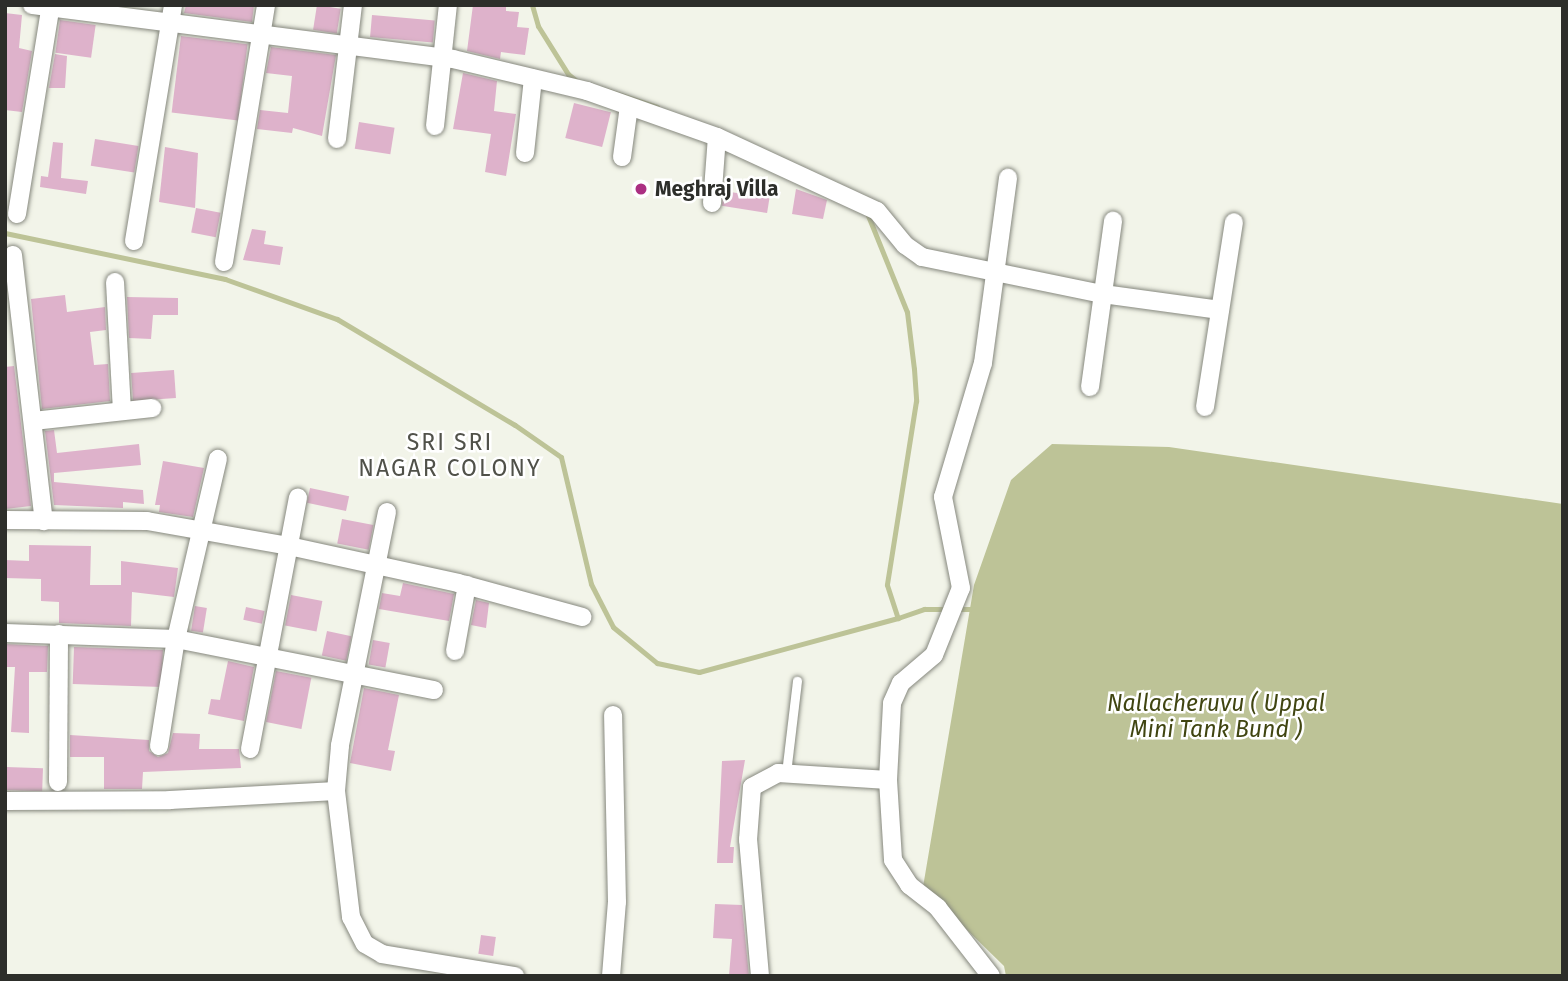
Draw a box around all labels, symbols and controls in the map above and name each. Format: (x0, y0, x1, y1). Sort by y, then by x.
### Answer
place label: Meghraj Villa (655, 176, 778, 202)
marker: Meghraj Villa (633, 181, 649, 197)
district label: SRI SRI NAGAR COLONY (360, 428, 540, 482)
water label: Nallacheruvu ( Uppal Mini Tank Bund ) (1107, 689, 1325, 743)

